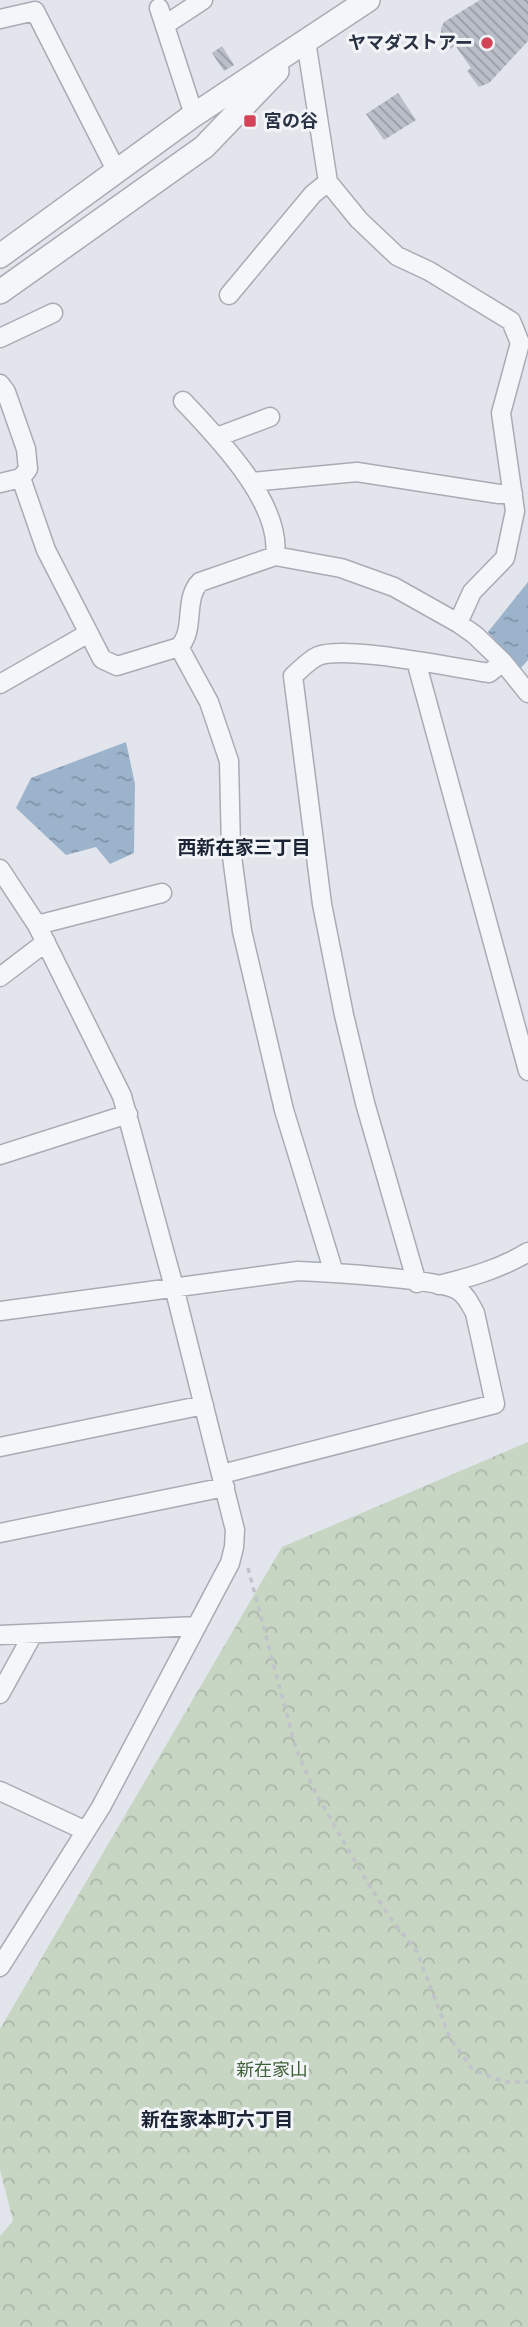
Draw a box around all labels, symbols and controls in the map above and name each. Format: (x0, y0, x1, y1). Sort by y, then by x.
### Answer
place label: ヤマダストアー (348, 31, 473, 55)
marker: ヤマダストアー (479, 35, 495, 51)
place label: 宮の谷 (264, 109, 318, 133)
marker: 宮の谷 (242, 113, 258, 129)
district label: 西新在家三丁目 (177, 835, 311, 861)
park label: 新在家山 (236, 2058, 308, 2082)
district label: 新在家本町六丁目 (141, 2107, 293, 2133)

